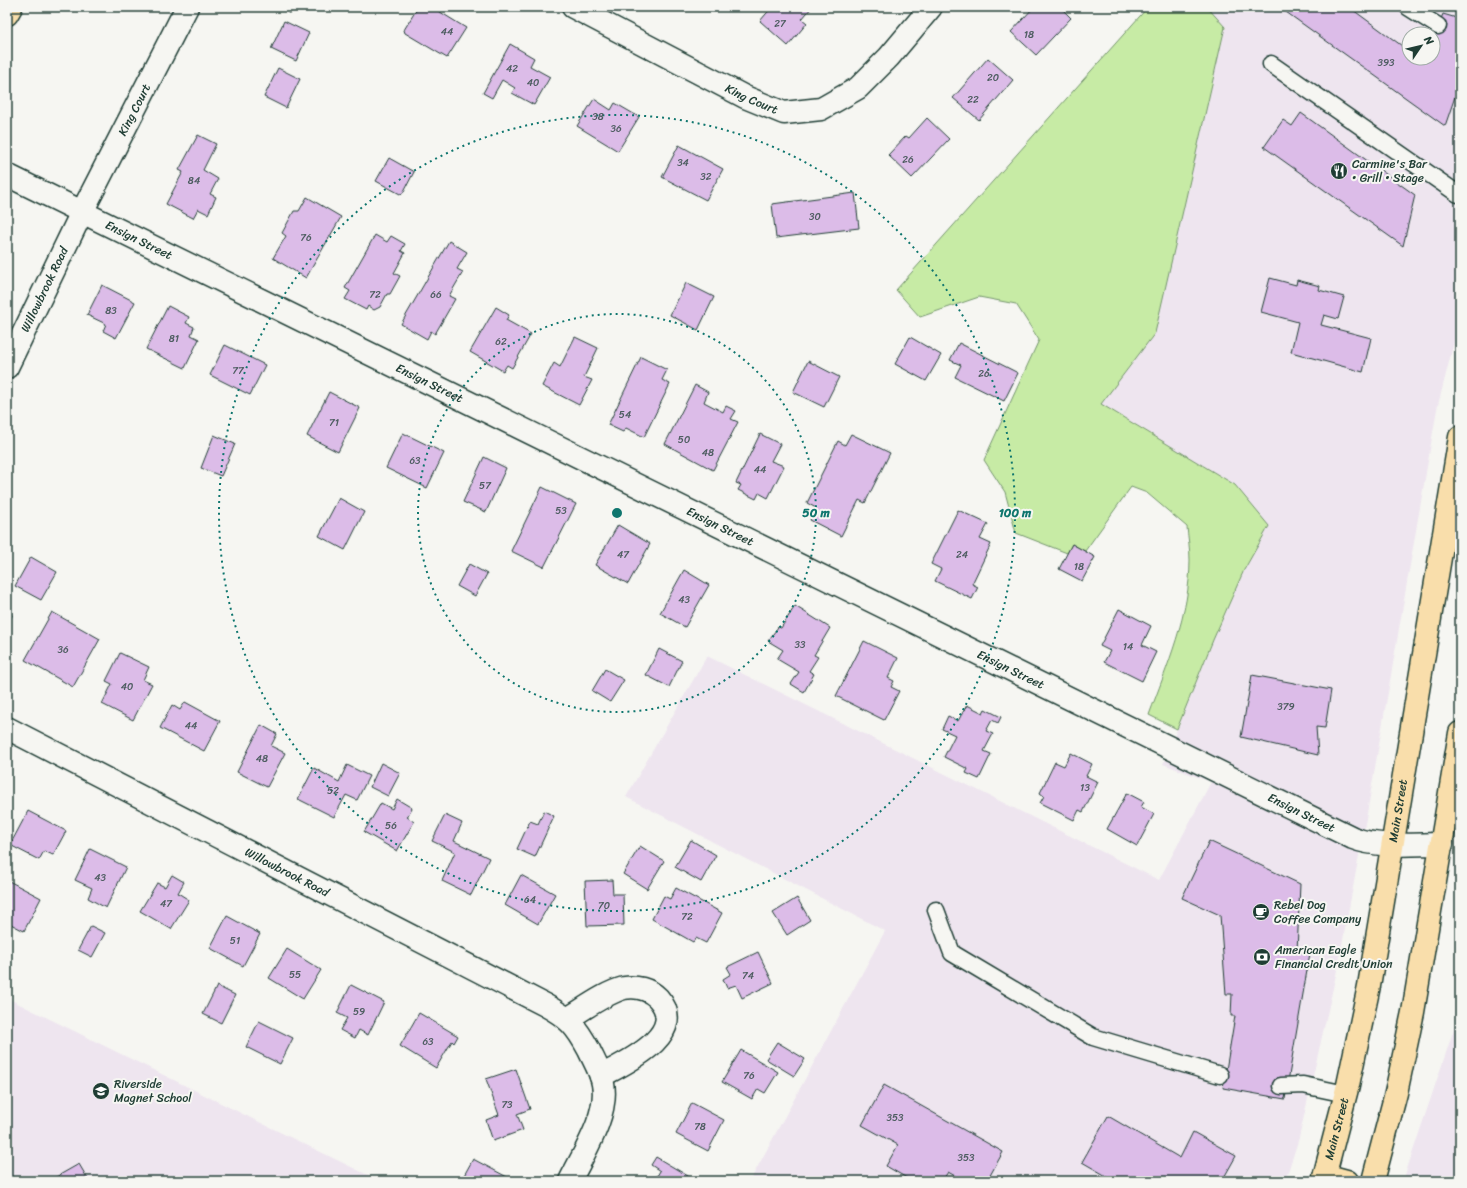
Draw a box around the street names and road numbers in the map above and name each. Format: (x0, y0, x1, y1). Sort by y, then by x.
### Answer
street label: King Court (721, 77, 782, 121)
street label: King Court (112, 80, 157, 140)
street label: Ensign Street (101, 214, 176, 266)
street label: Willowbrook Road (14, 242, 75, 336)
street label: Ensign Street (392, 357, 467, 409)
street label: Ensign Street (683, 500, 758, 552)
street label: Ensign Street (973, 643, 1048, 695)
street label: Main Street (1382, 778, 1414, 844)
street label: Ensign Street (1264, 787, 1339, 839)
street label: Willowbrook Road (241, 841, 335, 904)
street label: Main Street (1318, 1095, 1355, 1162)

